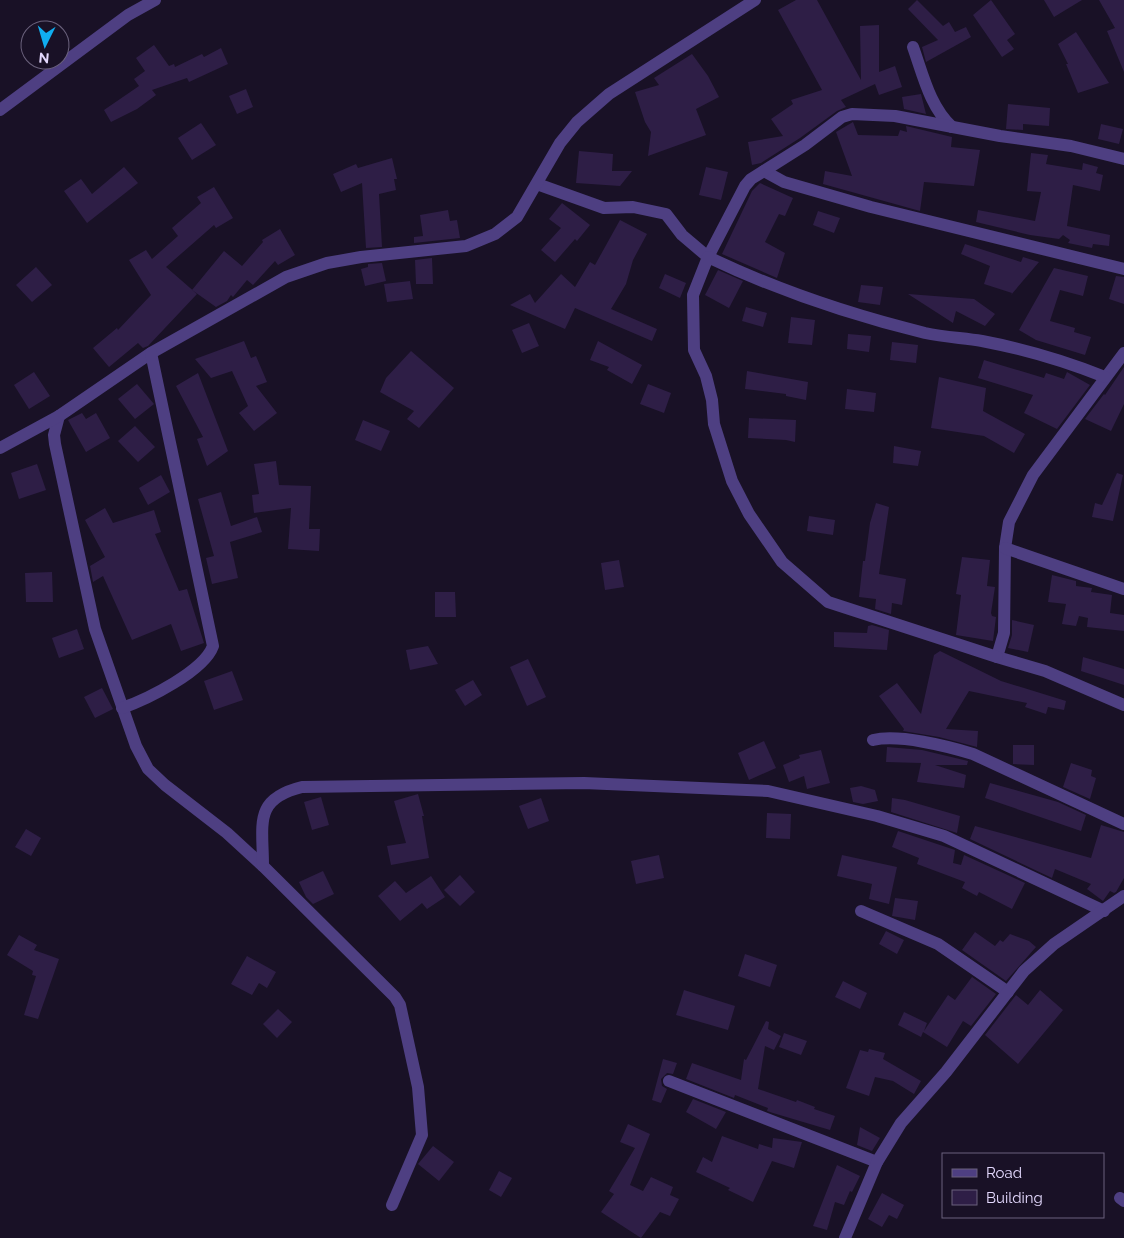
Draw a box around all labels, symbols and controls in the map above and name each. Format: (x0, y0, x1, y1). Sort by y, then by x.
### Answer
north arrow (20, 20, 70, 70)
text: N (38, 50, 50, 66)
legend (942, 1153, 1104, 1218)
text: Road (986, 1164, 1022, 1182)
text: Building (986, 1189, 1043, 1207)

